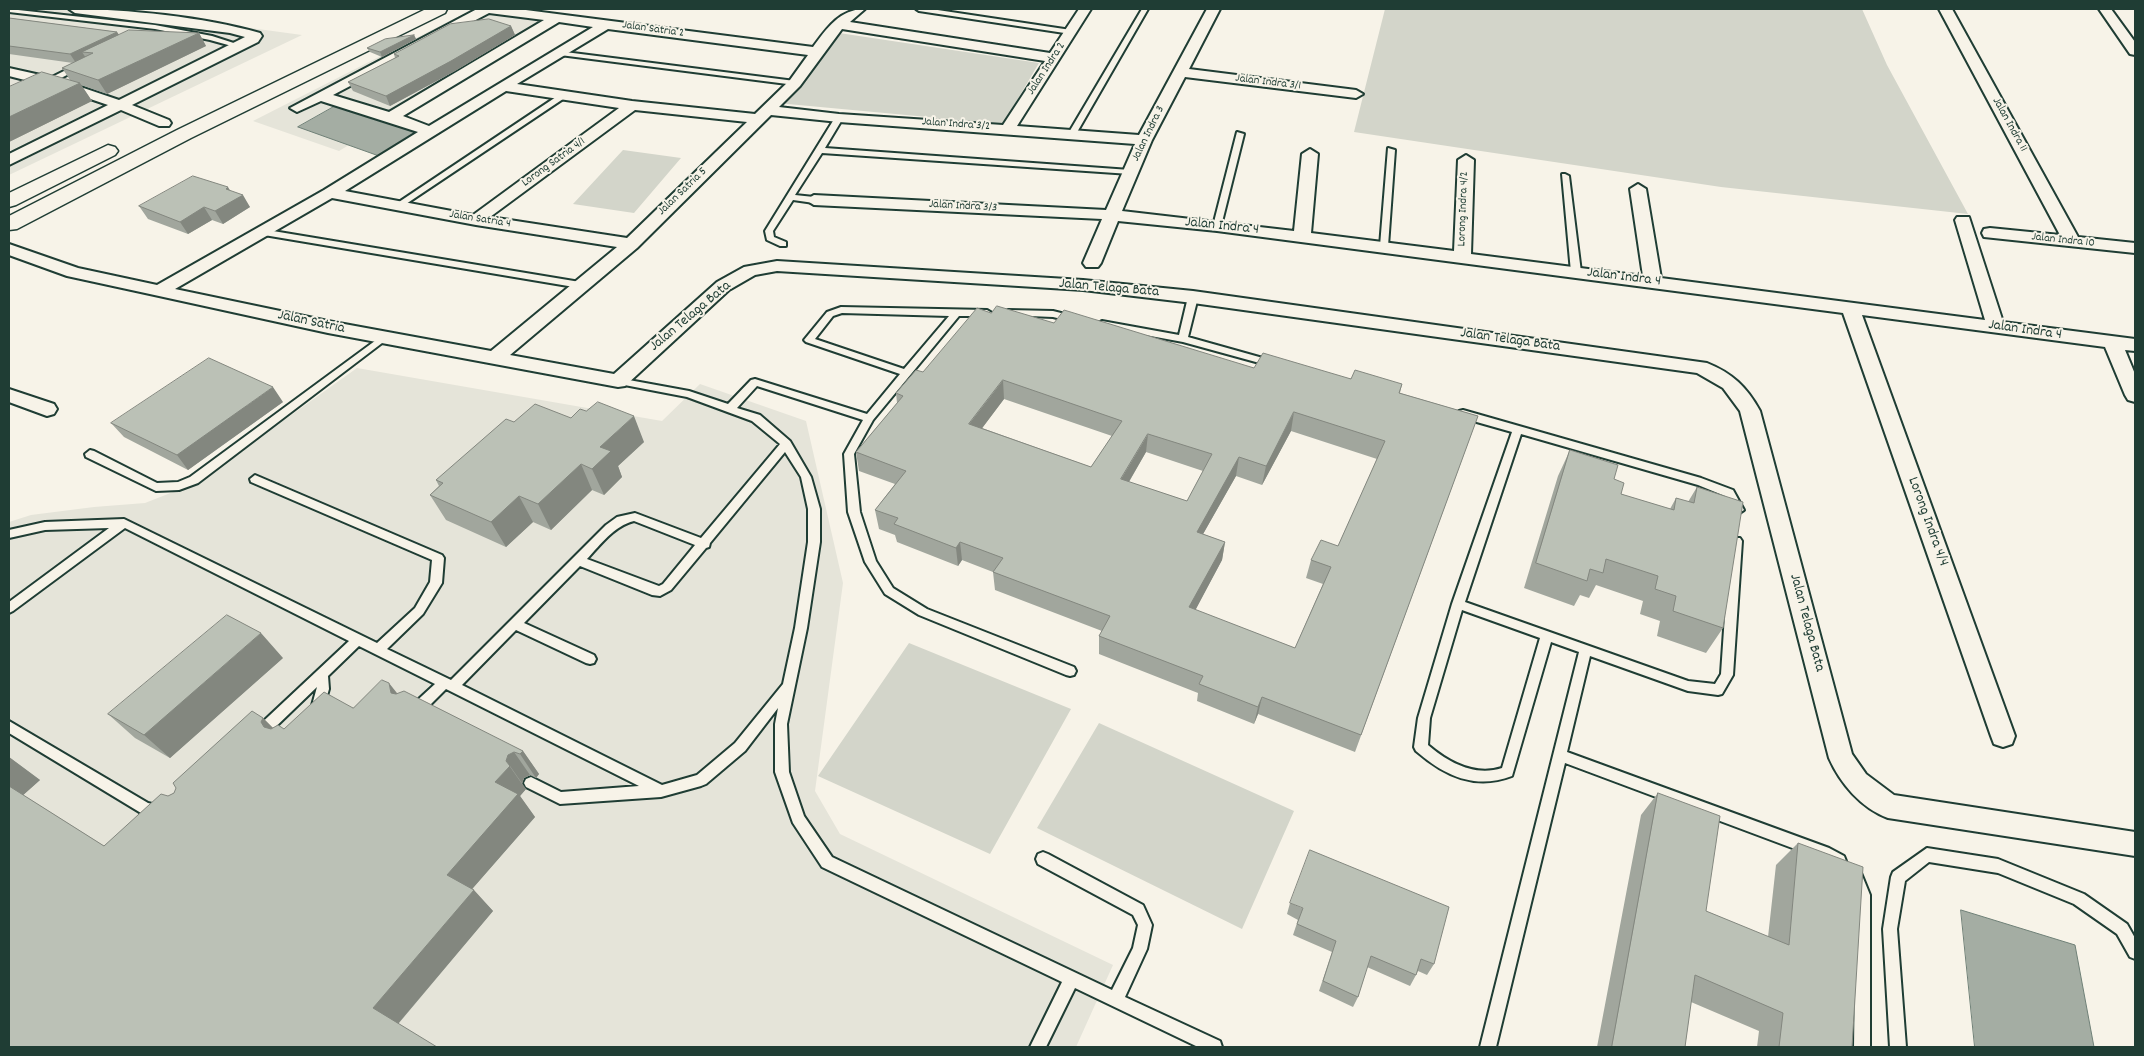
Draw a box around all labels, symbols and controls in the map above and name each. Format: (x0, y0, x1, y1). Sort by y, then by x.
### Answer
street label: Jalan Satria 2 (621, 19, 685, 41)
street label: Jalan Indra 2 (1025, 40, 1069, 98)
street label: Jalan Indra 3/1 (1234, 72, 1302, 94)
street label: Jalan Indra 11 (1988, 95, 2030, 155)
street label: Jalan Indra 3 (1129, 104, 1169, 164)
street label: Jalan Indra 3/2 (921, 115, 991, 135)
street label: Lorong Satria 4/1 (519, 135, 589, 191)
street label: Jalan Satria 5 (655, 165, 711, 219)
street label: Lorong Indra 4/2 (1455, 171, 1473, 247)
street label: Jalan Indra 3/3 (928, 198, 998, 216)
street label: Jalan Satria 4 (448, 208, 512, 232)
street label: Jalan Indra 4 (1184, 214, 1260, 240)
street label: Jalan Indra 10 (2031, 231, 2095, 251)
street label: Jalan Indra 4 (1586, 265, 1662, 291)
street label: Jalan Telaga Bata (1058, 276, 1160, 302)
street label: Jalan Telaga Bata (647, 278, 735, 356)
street label: Jalan Satria (276, 307, 346, 339)
street label: Jalan Indra 4 (1987, 317, 2063, 345)
street label: Jalan Telaga Bata (1459, 325, 1561, 357)
street label: Lorong Indra 4/4 (1903, 475, 1951, 569)
street label: Jalan Telaga Bata (1784, 572, 1828, 674)

